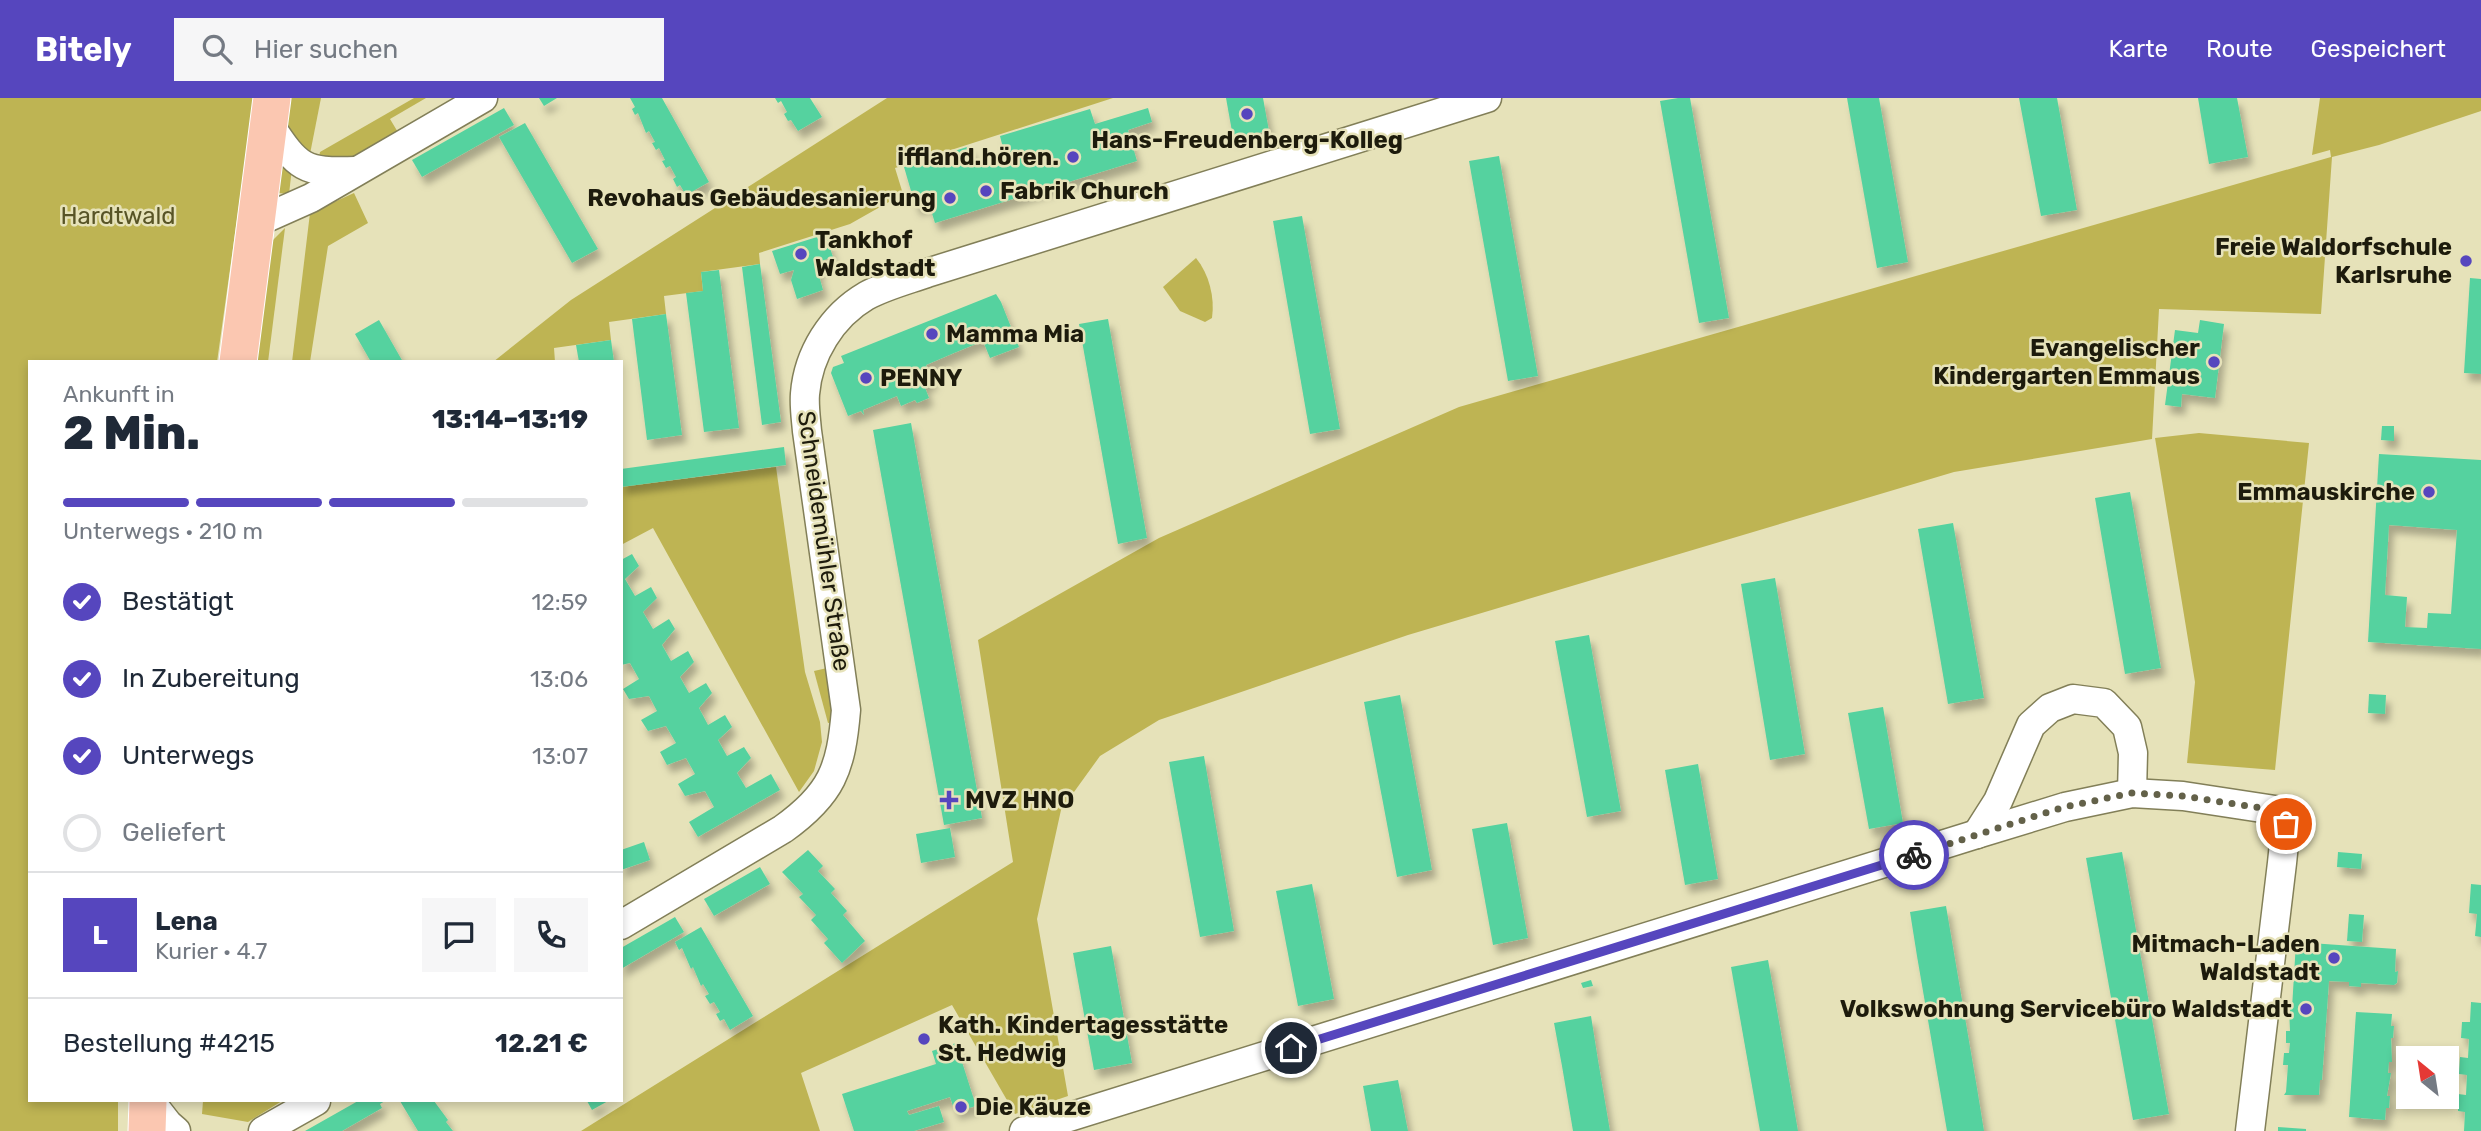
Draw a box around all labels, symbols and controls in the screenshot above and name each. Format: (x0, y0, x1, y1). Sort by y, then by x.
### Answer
search box (174, 18, 664, 81)
text: Bitely (35, 30, 132, 69)
icon: search (198, 30, 236, 68)
text: Hier suchen (254, 34, 398, 65)
text: Karte (2109, 35, 2168, 63)
text: Route (2206, 35, 2273, 63)
text: Gespeichert (2311, 35, 2446, 63)
marker: Hans-Freudenberg-Kolleg (1239, 106, 1255, 122)
place label: Hans-Freudenberg-Kolleg (1091, 126, 1403, 154)
place label: iffland.hören. (897, 143, 1059, 171)
marker: iffland.hören. (1065, 149, 1081, 165)
place label: Fabrik Church (1000, 177, 1169, 205)
marker: Fabrik Church (978, 183, 994, 199)
place label: Revohaus Gebäudesanierung (587, 184, 936, 212)
marker: Revohaus Gebäudesanierung (942, 190, 958, 206)
park label: Hardtwald (60, 202, 176, 230)
place label: Tankhof Waldstadt (815, 226, 936, 282)
place label: Freie Waldorfschule Karlsruhe (2215, 233, 2452, 289)
marker: Tankhof Waldstadt (793, 246, 809, 262)
marker: Freie Waldorfschule Karlsruhe (2458, 253, 2474, 269)
place label: Mamma Mia (946, 320, 1084, 348)
marker: Mamma Mia (924, 326, 940, 342)
place label: Evangelischer Kindergarten Emmaus (1933, 334, 2200, 390)
marker: Evangelischer Kindergarten Emmaus (2206, 354, 2222, 370)
place label: PENNY (880, 364, 962, 392)
marker: PENNY (858, 370, 874, 386)
text: Ankunft in (63, 380, 175, 408)
text: 13:14–13:19 (432, 404, 588, 435)
text: 2 Min. (63, 406, 200, 461)
street label: Schneidemühler Straße (792, 409, 856, 673)
place label: Emmauskirche (2237, 478, 2415, 506)
marker: Emmauskirche (2421, 484, 2437, 500)
text: Unterwegs · 210 m (63, 517, 263, 545)
icon: check (63, 583, 101, 621)
text: Bestätigt (122, 586, 234, 617)
text: 12:59 (531, 588, 588, 616)
icon: check (63, 660, 101, 698)
text: In Zubereitung (122, 663, 300, 694)
text: 13:06 (530, 665, 588, 693)
icon: check (63, 737, 101, 775)
text: Unterwegs (122, 740, 254, 771)
text: 13:07 (532, 742, 588, 770)
place label: MVZ HNO (965, 786, 1074, 814)
marker: MVZ HNO (939, 790, 959, 810)
pin (2256, 794, 2316, 854)
icon: bag (2267, 805, 2305, 843)
text: Geliefert (122, 817, 226, 848)
courier (1879, 820, 1949, 890)
icon: bike (1895, 836, 1933, 874)
button: chat (422, 898, 496, 972)
button: phone (514, 898, 588, 972)
text: Lena (155, 906, 218, 937)
text: L (92, 920, 108, 951)
place label: Mitmach-Laden Waldstadt (2131, 930, 2320, 986)
text: Kurier · 4.7 (155, 937, 267, 965)
marker: Mitmach-Laden Waldstadt (2326, 950, 2342, 966)
place label: Volkswohnung Servicebüro Waldstadt (1840, 995, 2292, 1023)
marker: Volkswohnung Servicebüro Waldstadt (2298, 1001, 2314, 1017)
place label: Kath. Kindertagesstätte St. Hedwig (938, 1011, 1228, 1067)
pin (1261, 1018, 1321, 1078)
text: Bestellung #4215 (63, 1028, 275, 1059)
text: 12.21 € (495, 1028, 588, 1059)
icon: home (1272, 1029, 1310, 1067)
marker: Kath. Kindertagesstätte St. Hedwig (916, 1031, 932, 1047)
north arrow (2396, 1046, 2459, 1110)
map controls (2396, 1046, 2459, 1109)
place label: Die Käuze (975, 1093, 1091, 1121)
marker: Die Käuze (953, 1099, 969, 1115)

